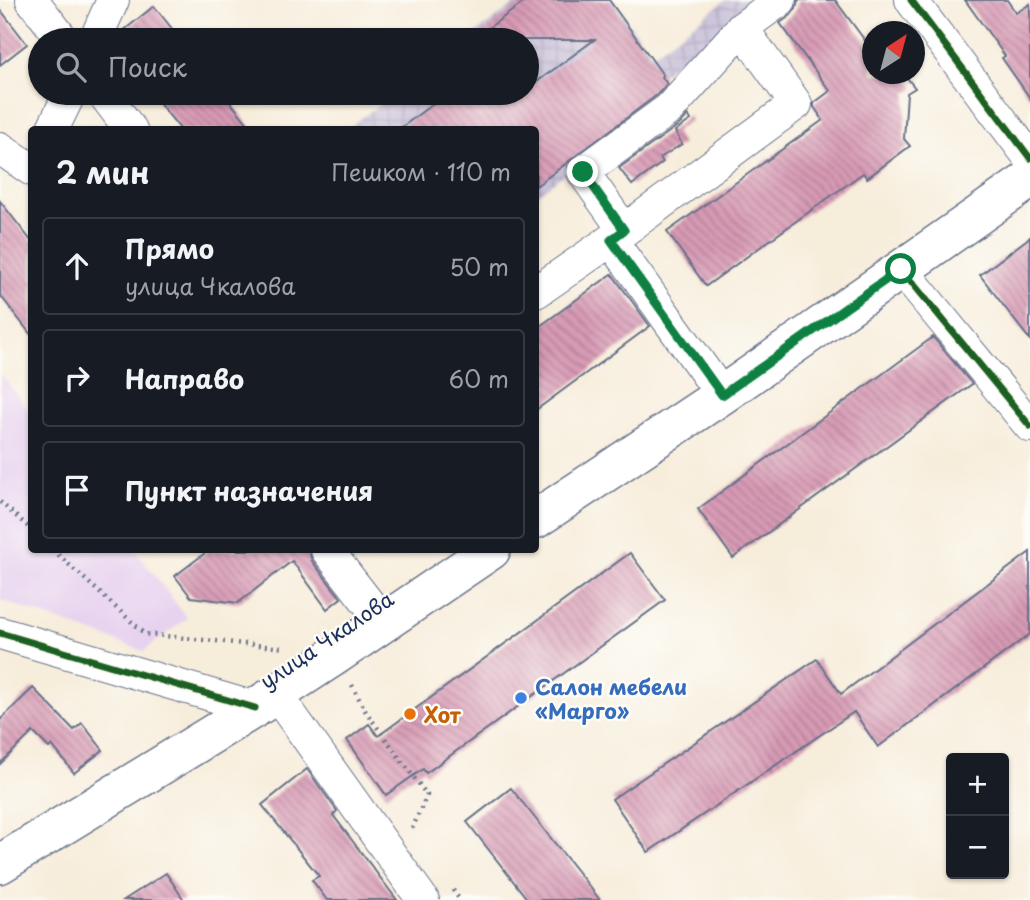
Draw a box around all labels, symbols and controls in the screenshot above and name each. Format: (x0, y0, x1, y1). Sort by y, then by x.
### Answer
north arrow (862, 21, 925, 84)
search box (28, 28, 539, 105)
text: Поиск (108, 47, 187, 86)
icon: search (52, 48, 90, 86)
text: 2 мин (56, 149, 150, 194)
text: Пешком · 110 m (331, 154, 511, 189)
route end (567, 156, 598, 187)
text: Прямо (125, 229, 214, 268)
icon: ahead (58, 247, 96, 285)
text: 50 m (449, 249, 509, 284)
route start (885, 253, 916, 284)
text: улица Чкалова (125, 268, 296, 303)
icon: right (58, 359, 96, 397)
text: Направо (125, 359, 244, 398)
text: 60 m (449, 361, 509, 396)
icon: arrive (58, 471, 96, 509)
text: Пункт назначения (125, 471, 373, 510)
street label: улица Чкалова (252, 582, 400, 696)
place label: Салон мебели «Марго» (535, 670, 687, 726)
marker: Салон мебели «Марго» (513, 690, 529, 706)
place label: Хот (423, 698, 461, 730)
marker: Хот (402, 706, 418, 722)
map controls (946, 753, 1009, 879)
button: + (946, 753, 1009, 816)
button: − (946, 816, 1009, 879)

